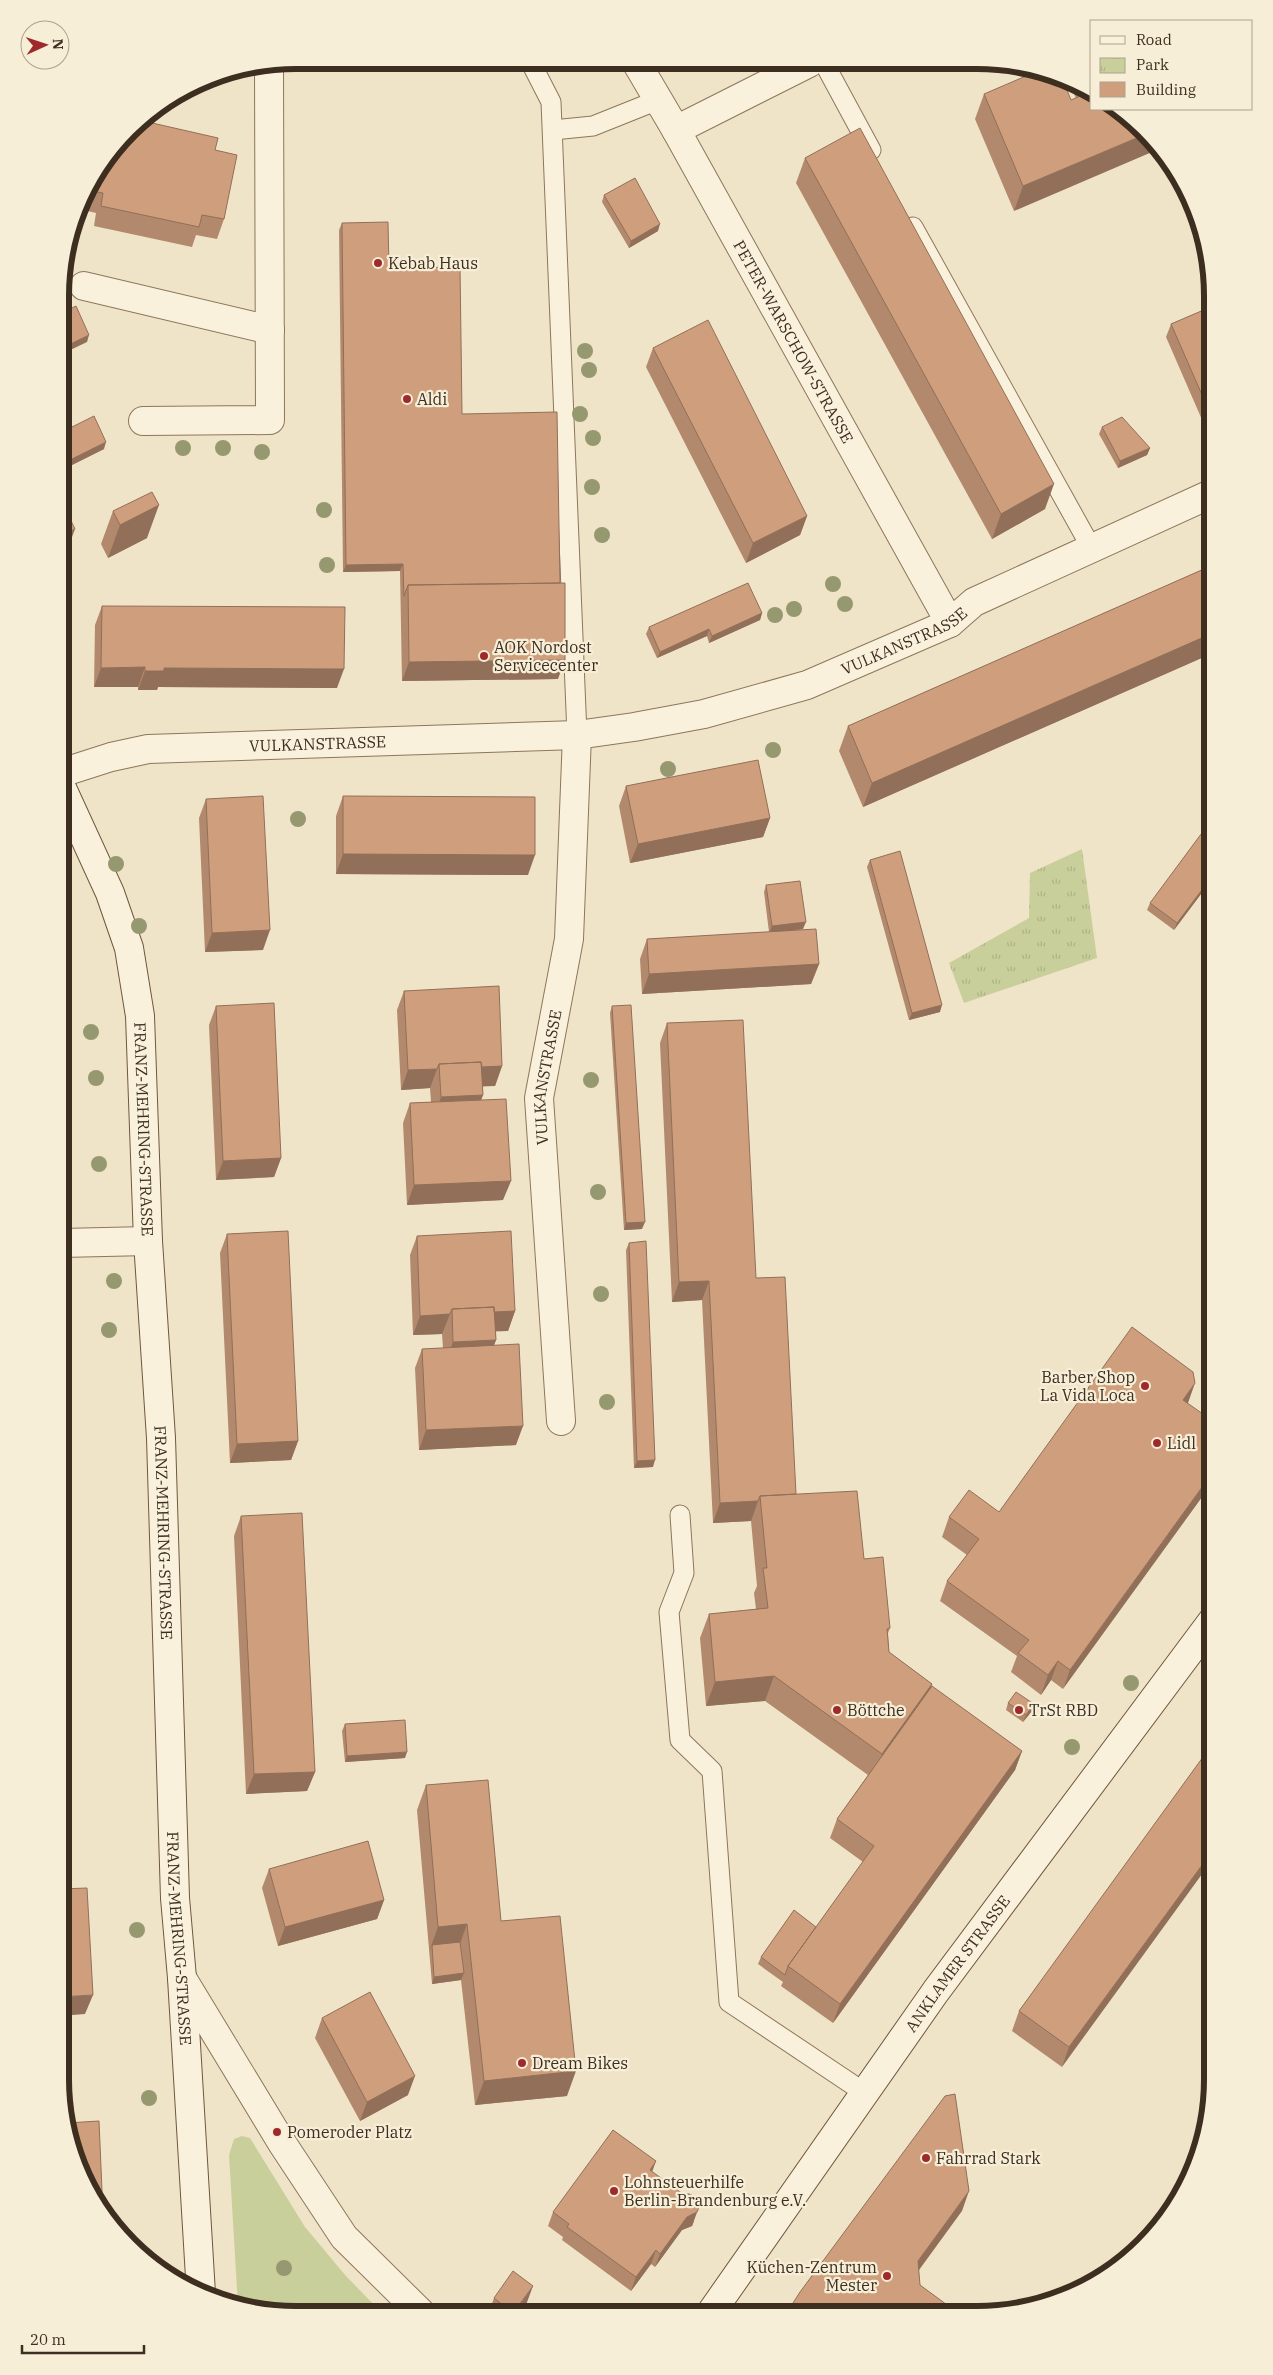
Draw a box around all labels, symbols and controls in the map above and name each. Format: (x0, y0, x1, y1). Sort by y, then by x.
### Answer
north arrow (20, 20, 70, 70)
legend (1090, 20, 1253, 110)
text: Road (1136, 30, 1172, 49)
text: N (49, 38, 67, 50)
text: Park (1136, 55, 1169, 74)
text: Building (1136, 80, 1196, 99)
street label: PETER-WARSCHOW-STRASSE (729, 237, 858, 447)
place label: Kebab Haus (388, 253, 478, 273)
marker: Kebab Haus (372, 257, 384, 269)
place label: Aldi (417, 389, 447, 409)
marker: Aldi (401, 393, 413, 405)
street label: VULKANSTRASSE (838, 603, 971, 679)
place label: AOK Nordost Servicecenter (494, 637, 598, 675)
marker: AOK Nordost Servicecenter (478, 650, 490, 662)
street label: VULKANSTRASSE (249, 731, 386, 756)
street label: VULKANSTRASSE (528, 1008, 565, 1146)
street label: FRANZ-MEHRING-STRASSE (130, 1022, 158, 1237)
place label: Barber Shop La Vida Loca (1040, 1367, 1135, 1405)
marker: Barber Shop La Vida Loca (1139, 1380, 1151, 1392)
street label: FRANZ-MEHRING-STRASSE (150, 1425, 177, 1640)
place label: Lidl (1167, 1433, 1196, 1453)
marker: Lidl (1151, 1437, 1163, 1449)
place label: Böttche (847, 1700, 905, 1720)
place label: TrSt RBD (1029, 1700, 1098, 1720)
marker: Böttche (831, 1704, 843, 1716)
marker: TrSt RBD (1013, 1704, 1025, 1716)
street label: FRANZ-MEHRING-STRASSE (163, 1831, 196, 2046)
street label: ANKLAMER STRASSE (901, 1891, 1014, 2036)
place label: Dream Bikes (532, 2053, 628, 2073)
marker: Dream Bikes (516, 2057, 528, 2069)
place label: Pomeroder Platz (287, 2122, 412, 2142)
marker: Pomeroder Platz (271, 2126, 283, 2138)
place label: Fahrrad Stark (936, 2148, 1041, 2168)
marker: Fahrrad Stark (920, 2152, 932, 2164)
place label: Lohnsteuerhilfe Berlin-Brandenburg e.V. (624, 2172, 806, 2210)
marker: Lohnsteuerhilfe Berlin-Brandenburg e.V. (608, 2185, 620, 2197)
place label: Küchen-Zentrum Mester (747, 2257, 877, 2295)
marker: Küchen-Zentrum Mester (881, 2270, 893, 2282)
scale bar (22, 2322, 145, 2354)
text: 20 m (30, 2330, 66, 2349)

